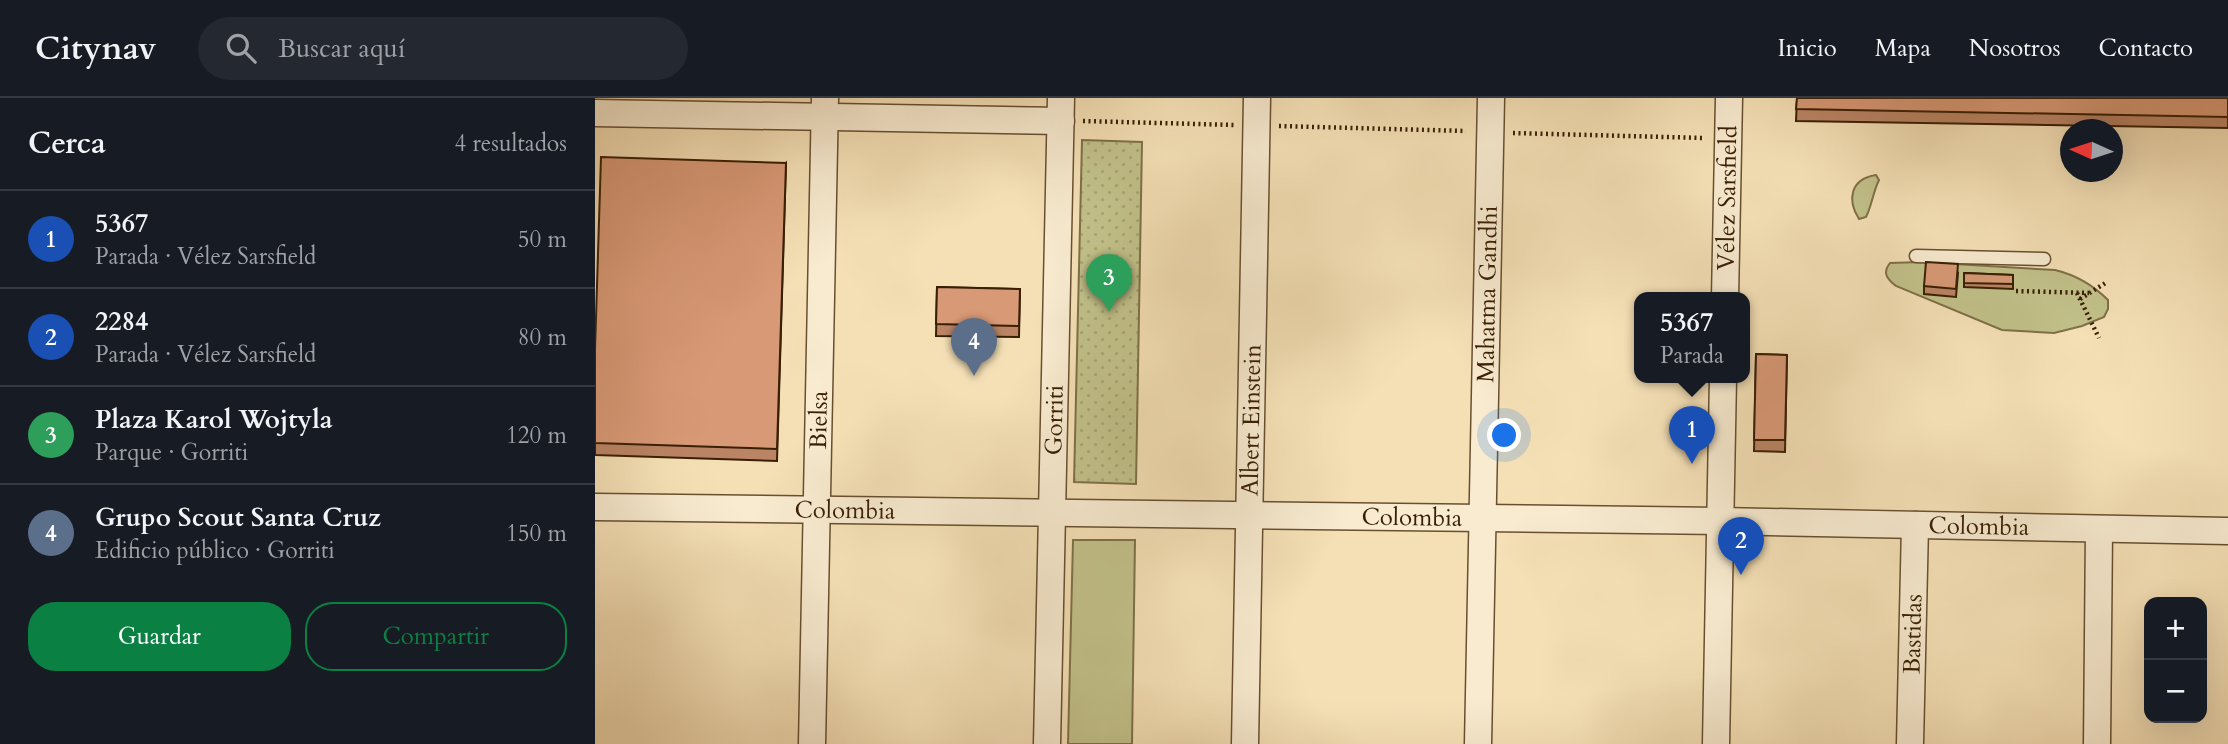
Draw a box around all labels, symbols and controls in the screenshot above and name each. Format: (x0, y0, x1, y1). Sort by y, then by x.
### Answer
search box (198, 17, 688, 80)
text: Citynav (35, 26, 156, 71)
icon: search (222, 29, 260, 67)
text: Buscar aquí (278, 31, 405, 66)
text: Inicio (1777, 32, 1837, 65)
text: Mapa (1875, 32, 1931, 65)
text: Nosotros (1969, 32, 2061, 65)
text: Contacto (2099, 32, 2193, 65)
north arrow (2060, 119, 2123, 182)
text: Cerca (28, 123, 106, 164)
street label: Vélez Sarsfield (1709, 125, 1745, 271)
text: 4 resultados (454, 128, 567, 159)
street label: Mahatma Gandhi (1469, 205, 1505, 383)
text: 5367 (95, 206, 148, 241)
text: 1 (45, 224, 57, 255)
text: 50 m (518, 224, 567, 255)
text: Parada · Vélez Sarsfield (95, 241, 316, 272)
pin: 3 (1086, 254, 1132, 312)
popup (1634, 292, 1750, 383)
text: 2284 (95, 304, 148, 339)
text: 5367 (1660, 305, 1713, 340)
pin: 4 (951, 318, 997, 376)
text: 2 (45, 322, 57, 353)
text: 80 m (518, 322, 567, 353)
text: Parada · Vélez Sarsfield (95, 339, 316, 370)
text: Parada (1660, 340, 1724, 371)
street label: Albert Einstein (1233, 343, 1269, 496)
street label: Gorriti (1037, 384, 1071, 456)
street label: Bielsa (801, 390, 836, 450)
text: Plaza Karol Wojtyla (95, 402, 333, 437)
pin: 1 (1669, 406, 1715, 464)
your location (1487, 418, 1521, 452)
text: 3 (45, 420, 57, 451)
text: 120 m (506, 420, 567, 451)
text: Parque · Gorriti (95, 437, 248, 468)
street label: Colombia (794, 493, 896, 527)
text: Grupo Scout Santa Cruz (95, 500, 381, 535)
street label: Colombia (1361, 500, 1463, 534)
street label: Colombia (1928, 509, 2030, 544)
pin: 2 (1718, 517, 1764, 575)
text: 4 (45, 518, 57, 549)
text: 150 m (506, 518, 567, 549)
text: Edificio público · Gorriti (95, 535, 335, 566)
street label: Bastidas (1895, 594, 1930, 675)
map controls (2144, 597, 2207, 723)
button: + (2144, 597, 2207, 660)
button: Guardar (28, 602, 291, 671)
button: Compartir (305, 602, 567, 671)
button: − (2144, 660, 2207, 723)

